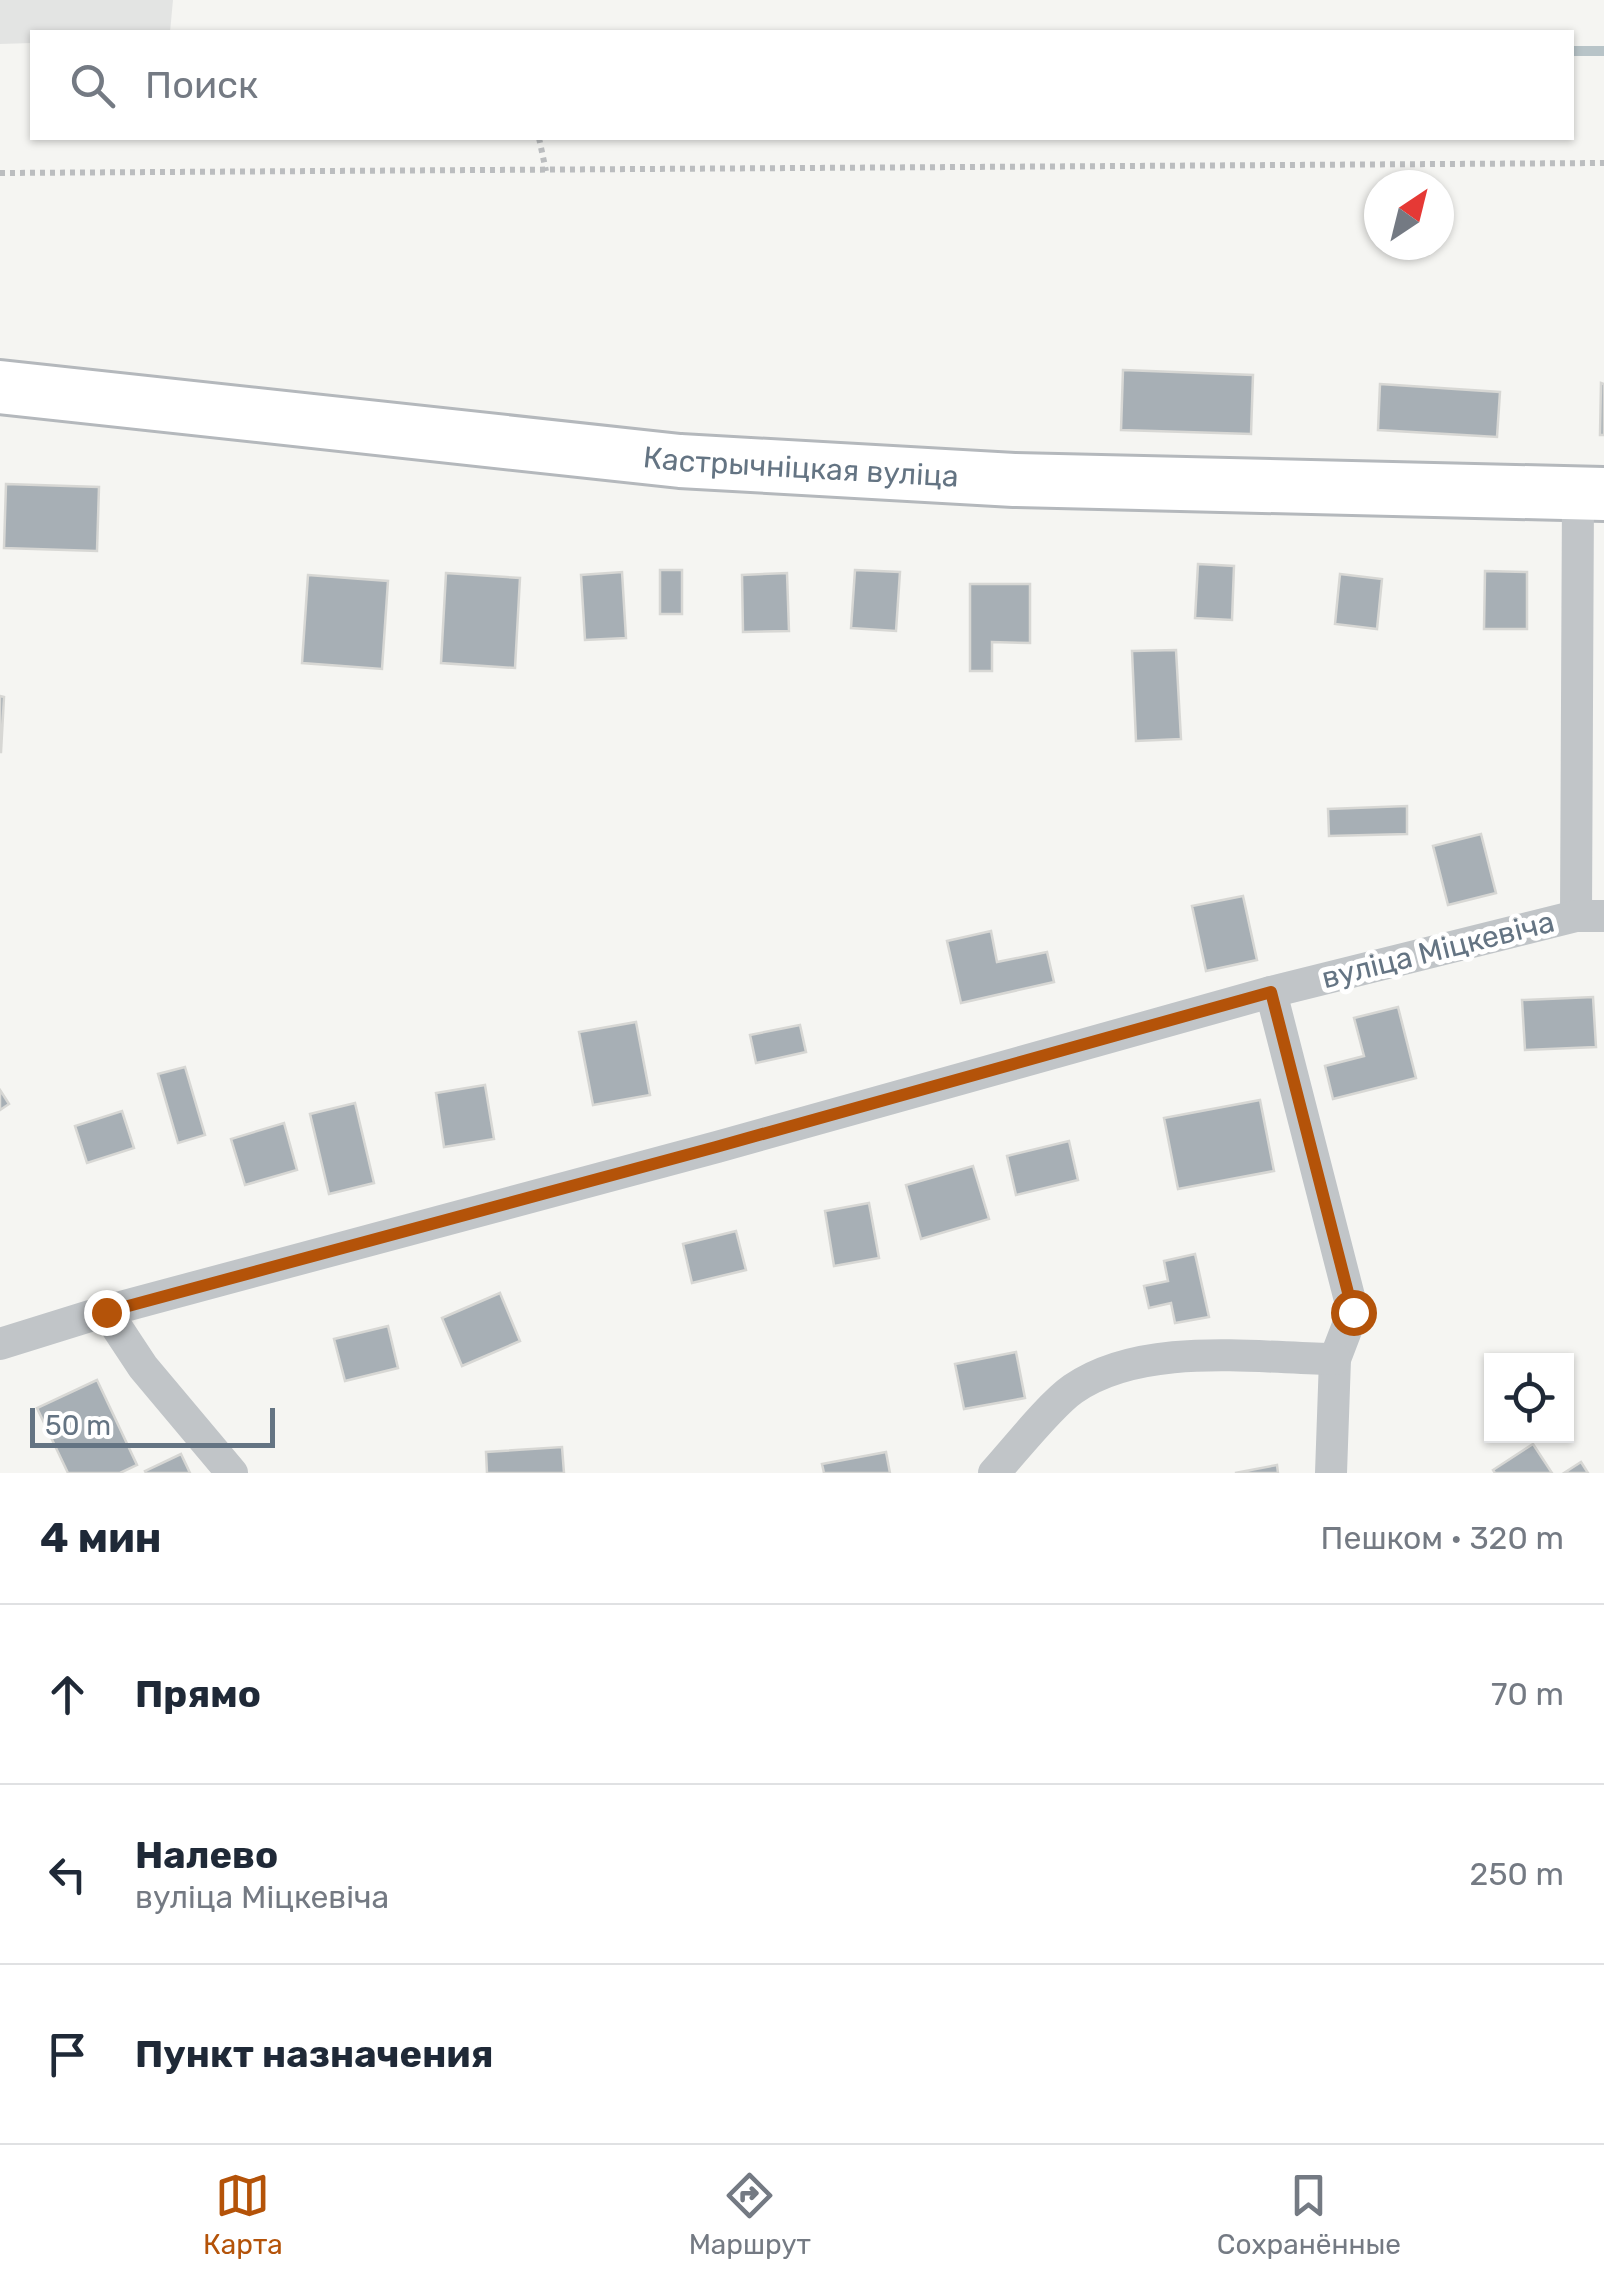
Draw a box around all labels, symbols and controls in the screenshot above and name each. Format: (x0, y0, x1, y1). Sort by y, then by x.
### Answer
search box (30, 30, 1574, 140)
icon: search (65, 58, 120, 113)
text: Поиск (145, 62, 258, 108)
north arrow (1364, 170, 1454, 260)
street label: Кастрычніцкая вуліца (641, 439, 960, 495)
street label: вуліца Міцкевіча (1318, 904, 1558, 996)
route end (84, 1290, 130, 1336)
route start (1331, 1290, 1377, 1336)
map controls (1484, 1353, 1574, 1443)
button: locate (1484, 1353, 1574, 1443)
scale bar (30, 1403, 275, 1448)
text: 50 m (45, 1409, 111, 1442)
text: 4 мин (40, 1513, 162, 1563)
text: Пешком · 320 m (1321, 1519, 1564, 1557)
icon: ahead (40, 1667, 95, 1722)
text: Прямо (135, 1671, 261, 1717)
text: 70 m (1491, 1675, 1564, 1713)
text: Налево (135, 1832, 278, 1878)
icon: left (40, 1847, 95, 1902)
text: 250 m (1470, 1855, 1564, 1893)
text: вуліца Міцкевіча (135, 1878, 389, 1916)
icon: arrive (40, 2027, 95, 2082)
text: Пункт назначения (135, 2031, 494, 2077)
tab: Карта (203, 2168, 283, 2261)
tab: Маршрут (689, 2168, 811, 2261)
tab: Сохранённые (1217, 2168, 1401, 2261)

